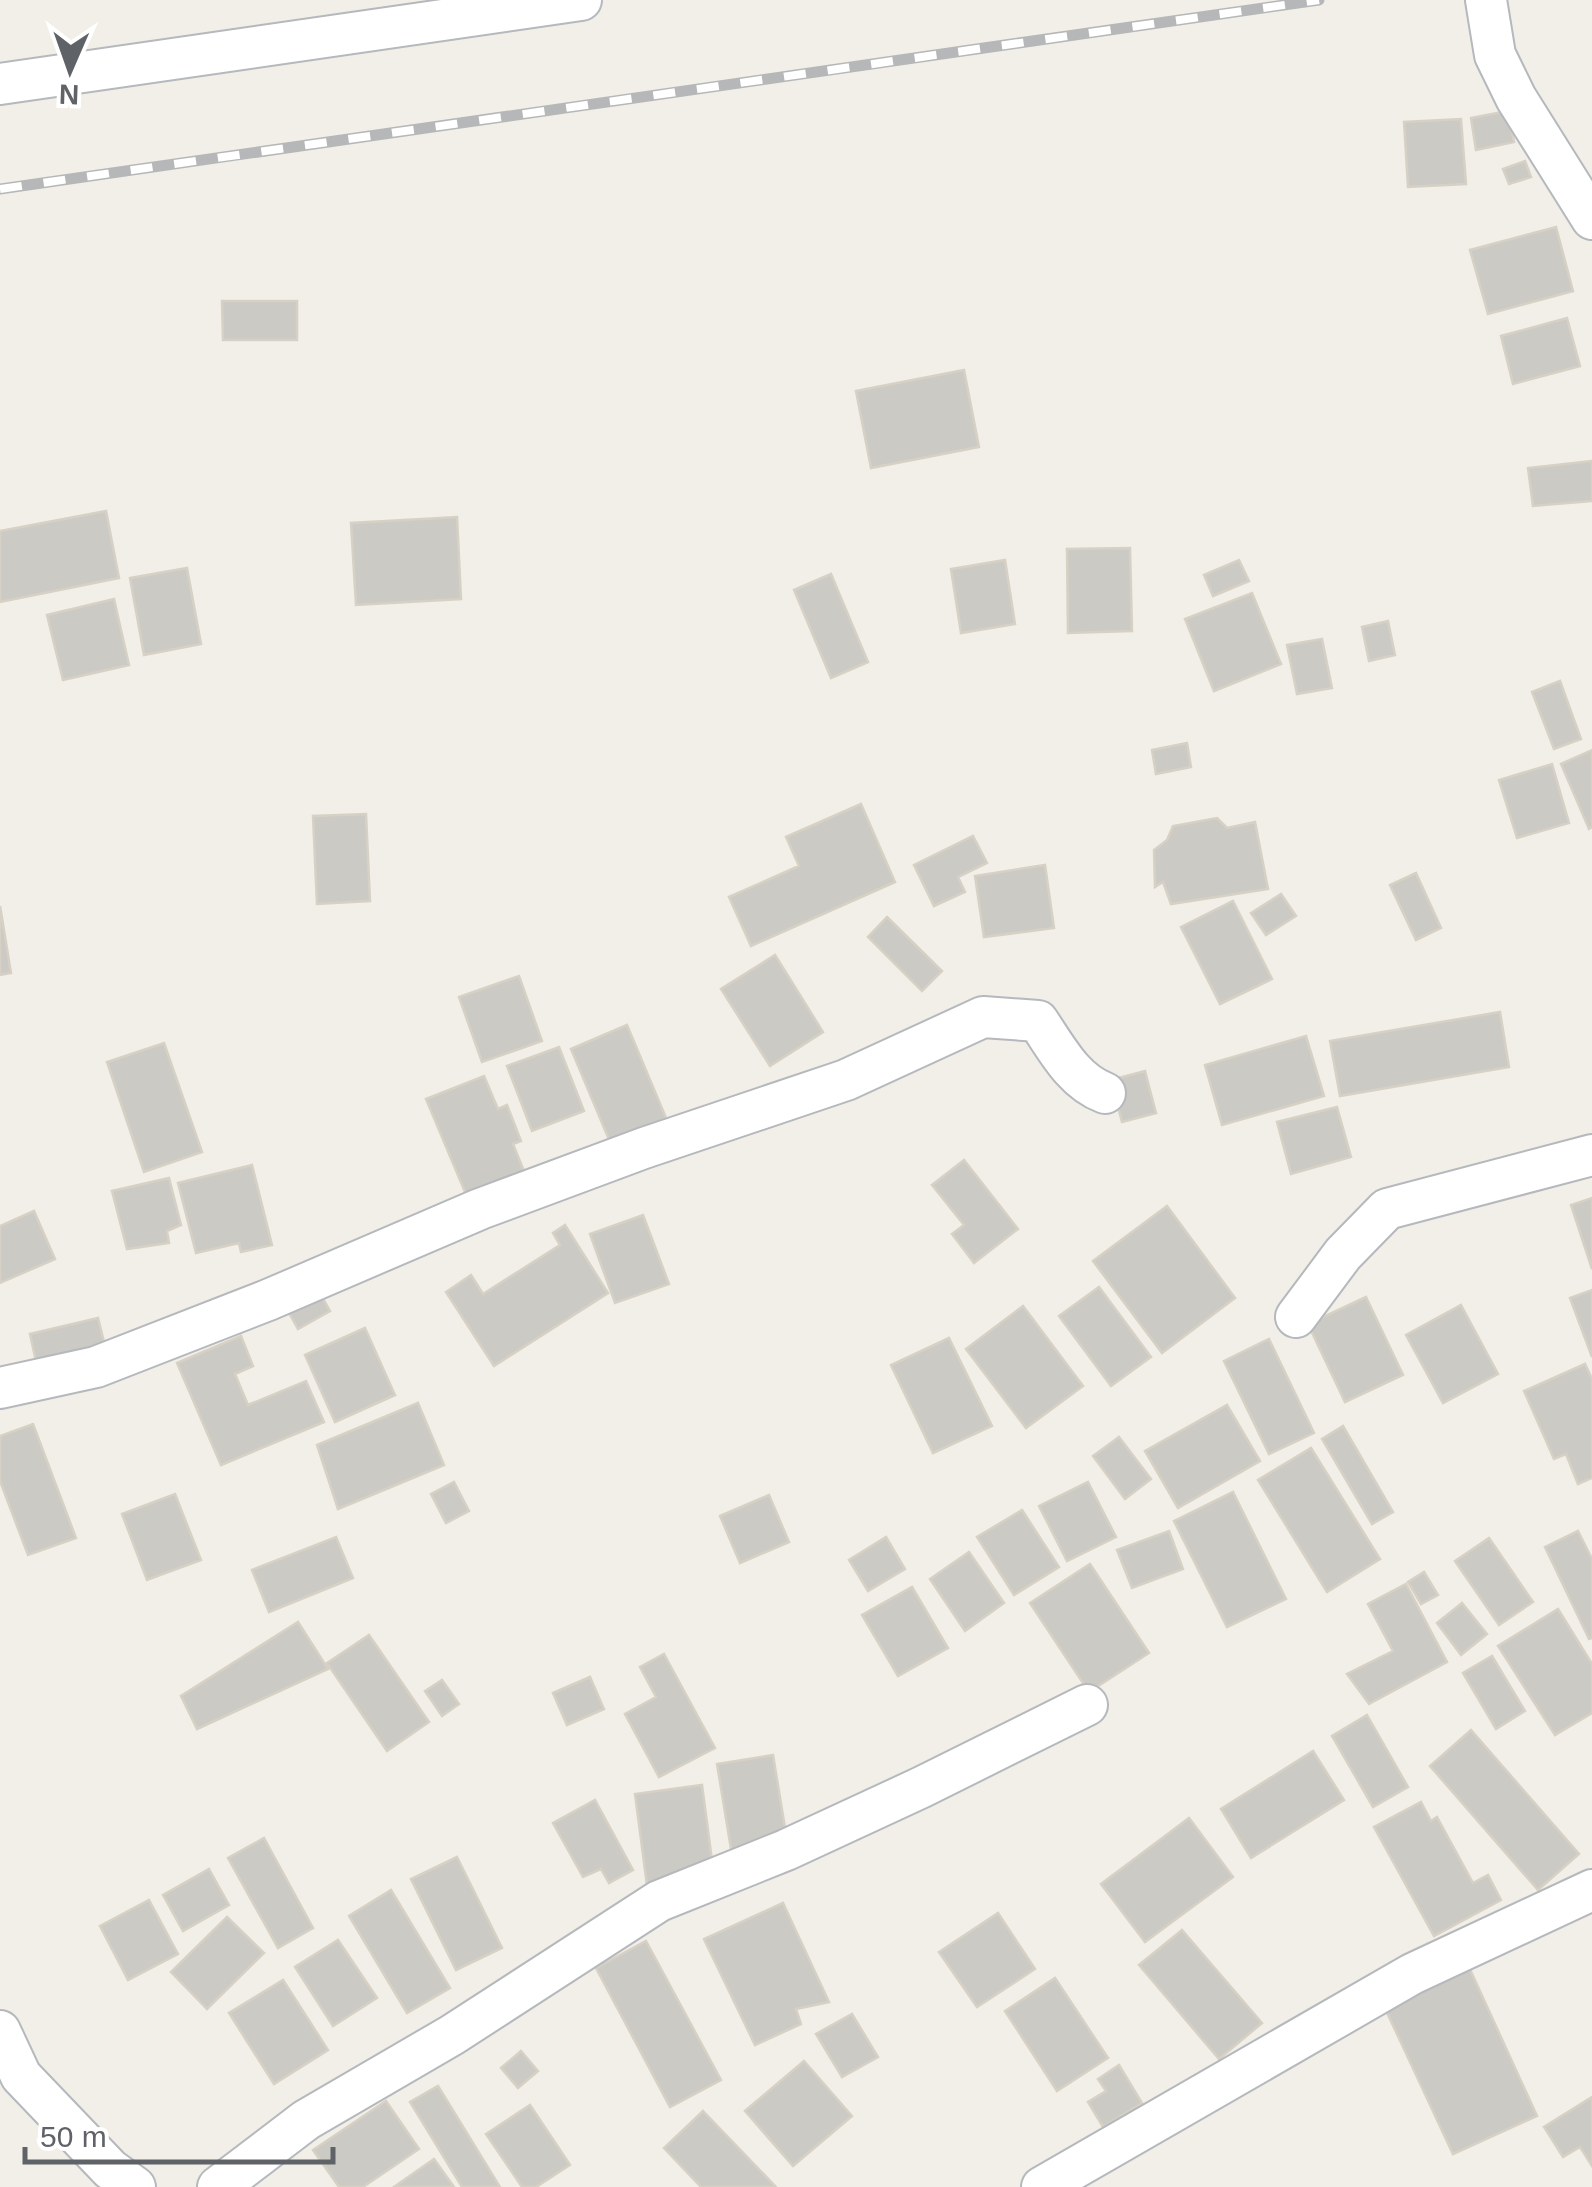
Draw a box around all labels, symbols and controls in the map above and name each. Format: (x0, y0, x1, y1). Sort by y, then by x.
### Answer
north arrow (20, 20, 120, 120)
text: N (58, 79, 80, 110)
scale bar (25, 2102, 332, 2164)
text: 50 m (40, 2120, 107, 2153)

